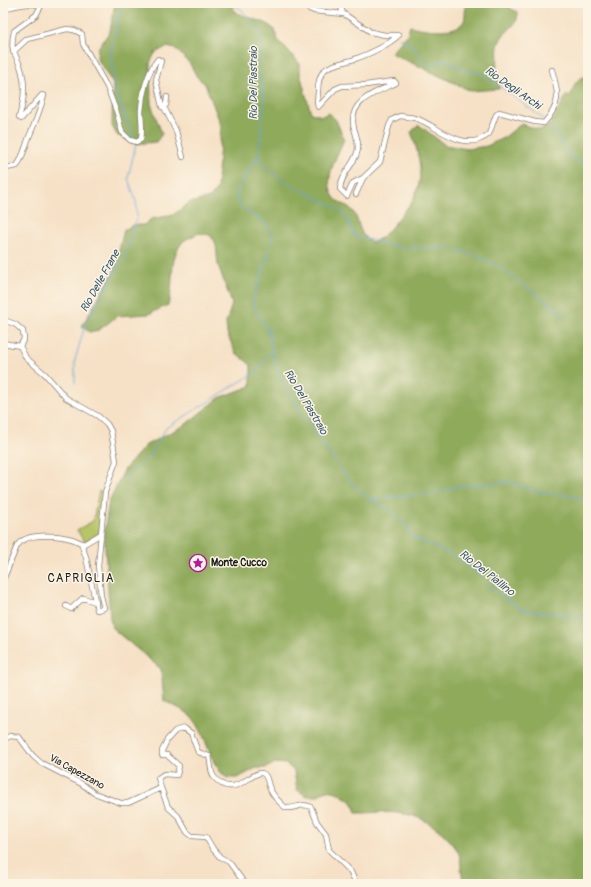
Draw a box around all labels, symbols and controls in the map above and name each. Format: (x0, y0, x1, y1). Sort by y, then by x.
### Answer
water label: Rio Del Piastraio (247, 45, 260, 120)
water label: Rio Degli Archi (483, 64, 545, 113)
water label: Rio Delle Frane (78, 246, 123, 314)
water label: Rio Del Piastraio (282, 367, 331, 438)
water label: Rio Del Piallino (457, 547, 518, 599)
place icon: Monte Cucco (188, 553, 208, 573)
place label: Monte Cucco (211, 557, 268, 569)
district label: CAPRIGLIA (47, 571, 115, 586)
street label: Via Capezzano (47, 752, 107, 792)

